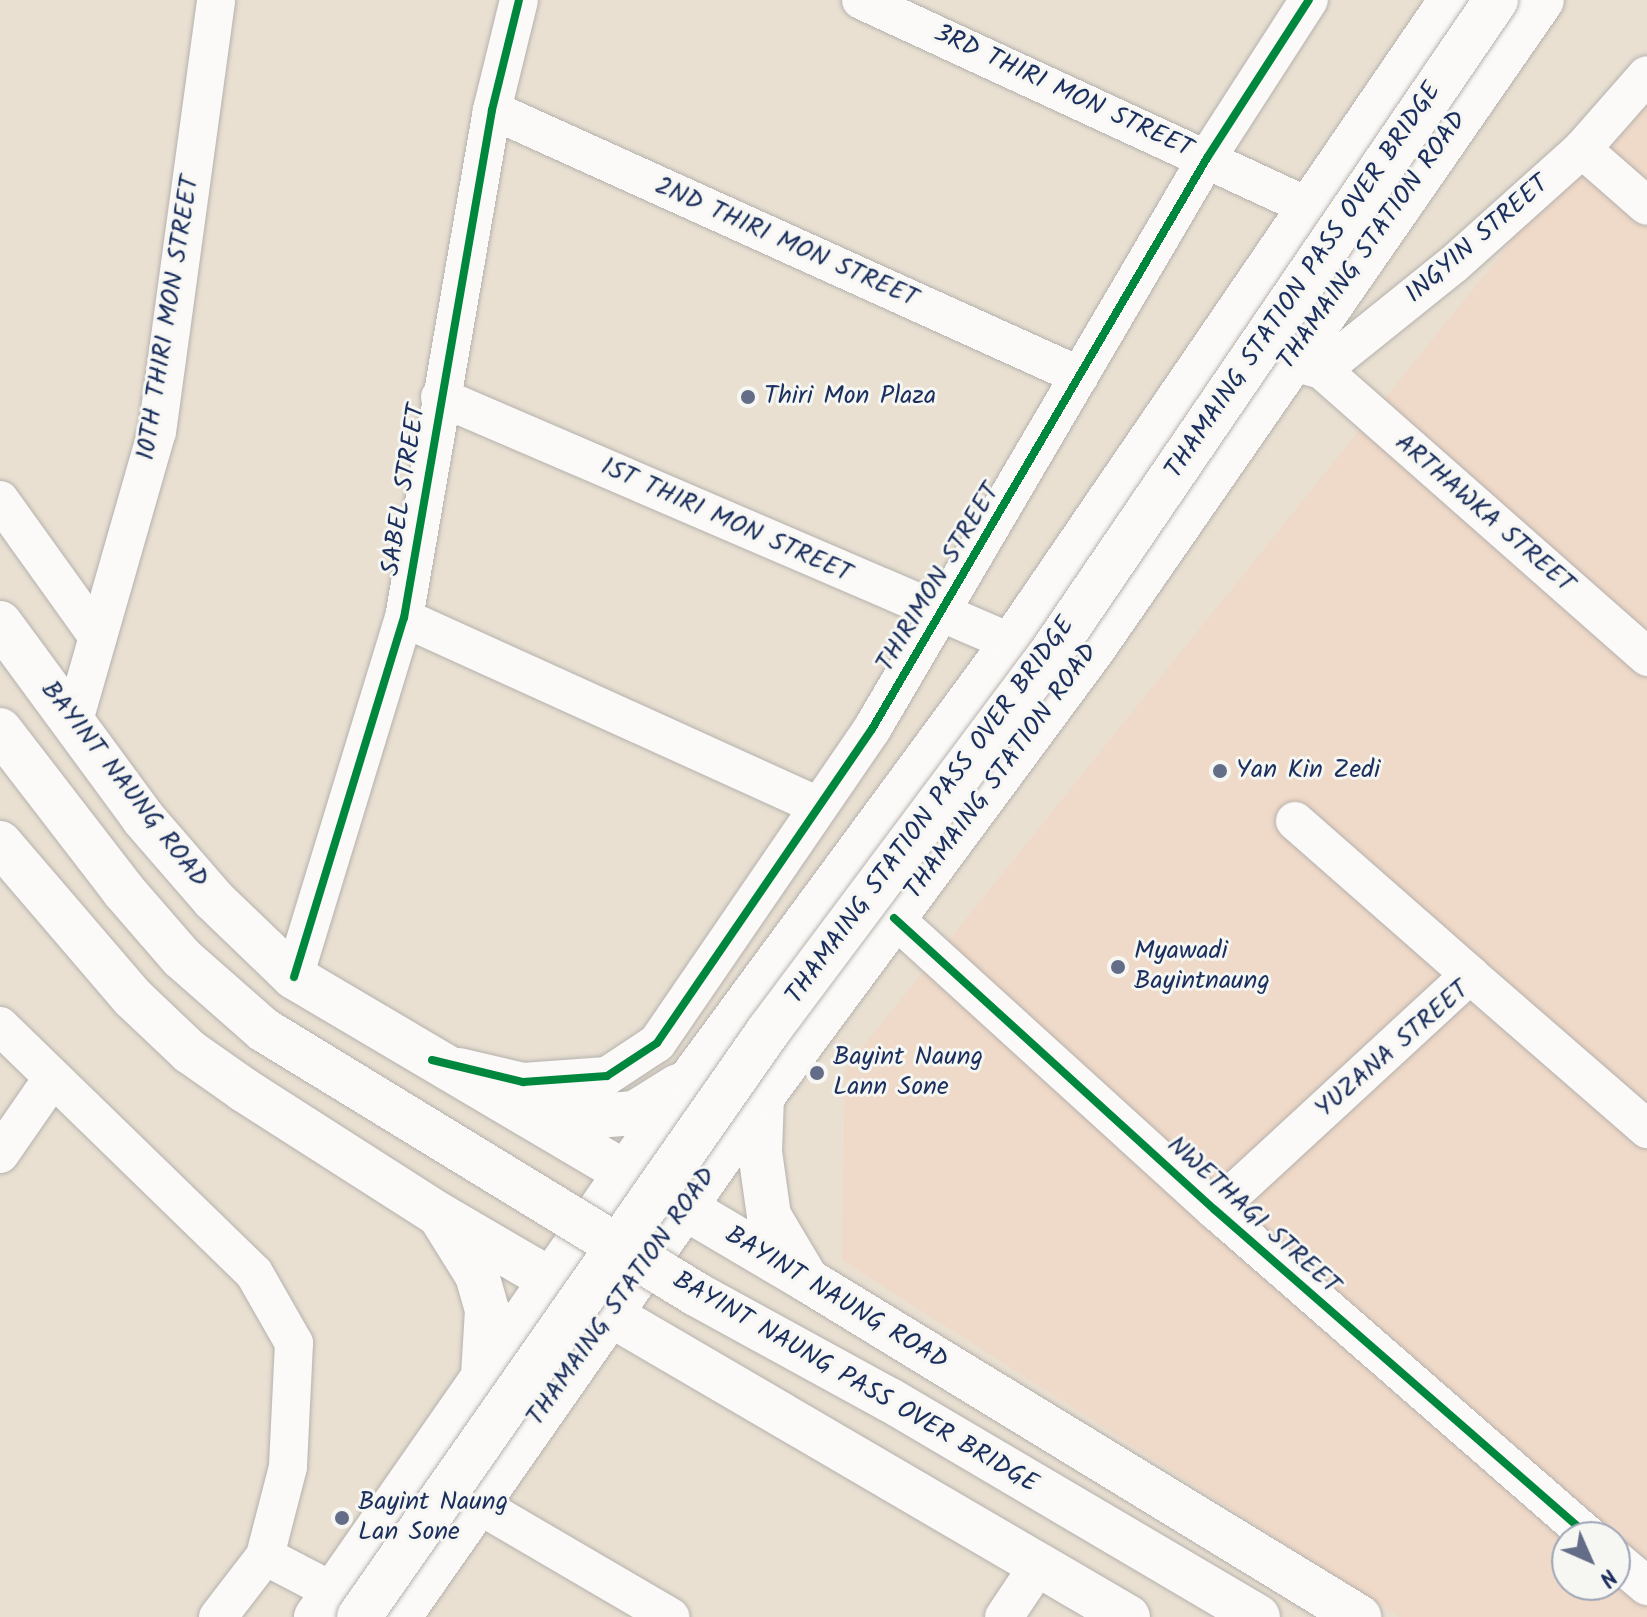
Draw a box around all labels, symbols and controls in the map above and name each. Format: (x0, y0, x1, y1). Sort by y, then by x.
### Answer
street label: 3RD THIRI MON STREET (929, 18, 1197, 166)
street label: THAMAING STATION PASS OVER BRIDGE (1159, 77, 1449, 485)
street label: THAMAING STATION ROAD (1272, 106, 1474, 376)
street label: INGYIN STREET (1400, 169, 1556, 311)
street label: 2ND THIRI MON STREET (650, 171, 922, 315)
street label: 10TH THIRI MON STREET (131, 173, 207, 463)
place label: Thiri Mon Plaza (764, 381, 936, 413)
marker: Thiri Mon Plaza (739, 388, 757, 406)
street label: SABEL STREET (376, 402, 434, 578)
street label: ARTHAWKA STREET (1388, 428, 1580, 600)
street label: 1ST THIRI MON STREET (596, 452, 856, 590)
street label: THIRIMON STREET (870, 478, 1008, 678)
street label: THAMAING STATION PASS OVER BRIDGE (780, 611, 1082, 1011)
street label: THAMAING STATION ROAD (899, 638, 1105, 906)
street label: BAYINT NAUNG ROAD (34, 675, 214, 895)
place label: Yan Kin Zedi (1236, 755, 1380, 787)
marker: Yan Kin Zedi (1211, 762, 1229, 780)
place label: Myawadi Bayintnaung (1134, 936, 1270, 998)
marker: Myawadi Bayintnaung (1109, 958, 1127, 976)
street label: YUZANA STREET (1310, 975, 1476, 1125)
place label: Bayint Naung Lann Sone (833, 1042, 983, 1104)
marker: Bayint Naung Lann Sone (808, 1064, 826, 1082)
street label: NWETHAGI STREET (1160, 1130, 1346, 1302)
street label: THAMAING STATION ROAD (521, 1162, 723, 1432)
street label: BAYINT NAUNG ROAD (719, 1220, 953, 1378)
street label: BAYINT NAUNG PASS OVER BRIDGE (667, 1265, 1043, 1501)
place label: Bayint Naung Lan Sone (358, 1487, 508, 1548)
marker: Bayint Naung Lan Sone (333, 1509, 351, 1527)
north arrow (1551, 1521, 1631, 1601)
text: N (1590, 1560, 1624, 1594)

